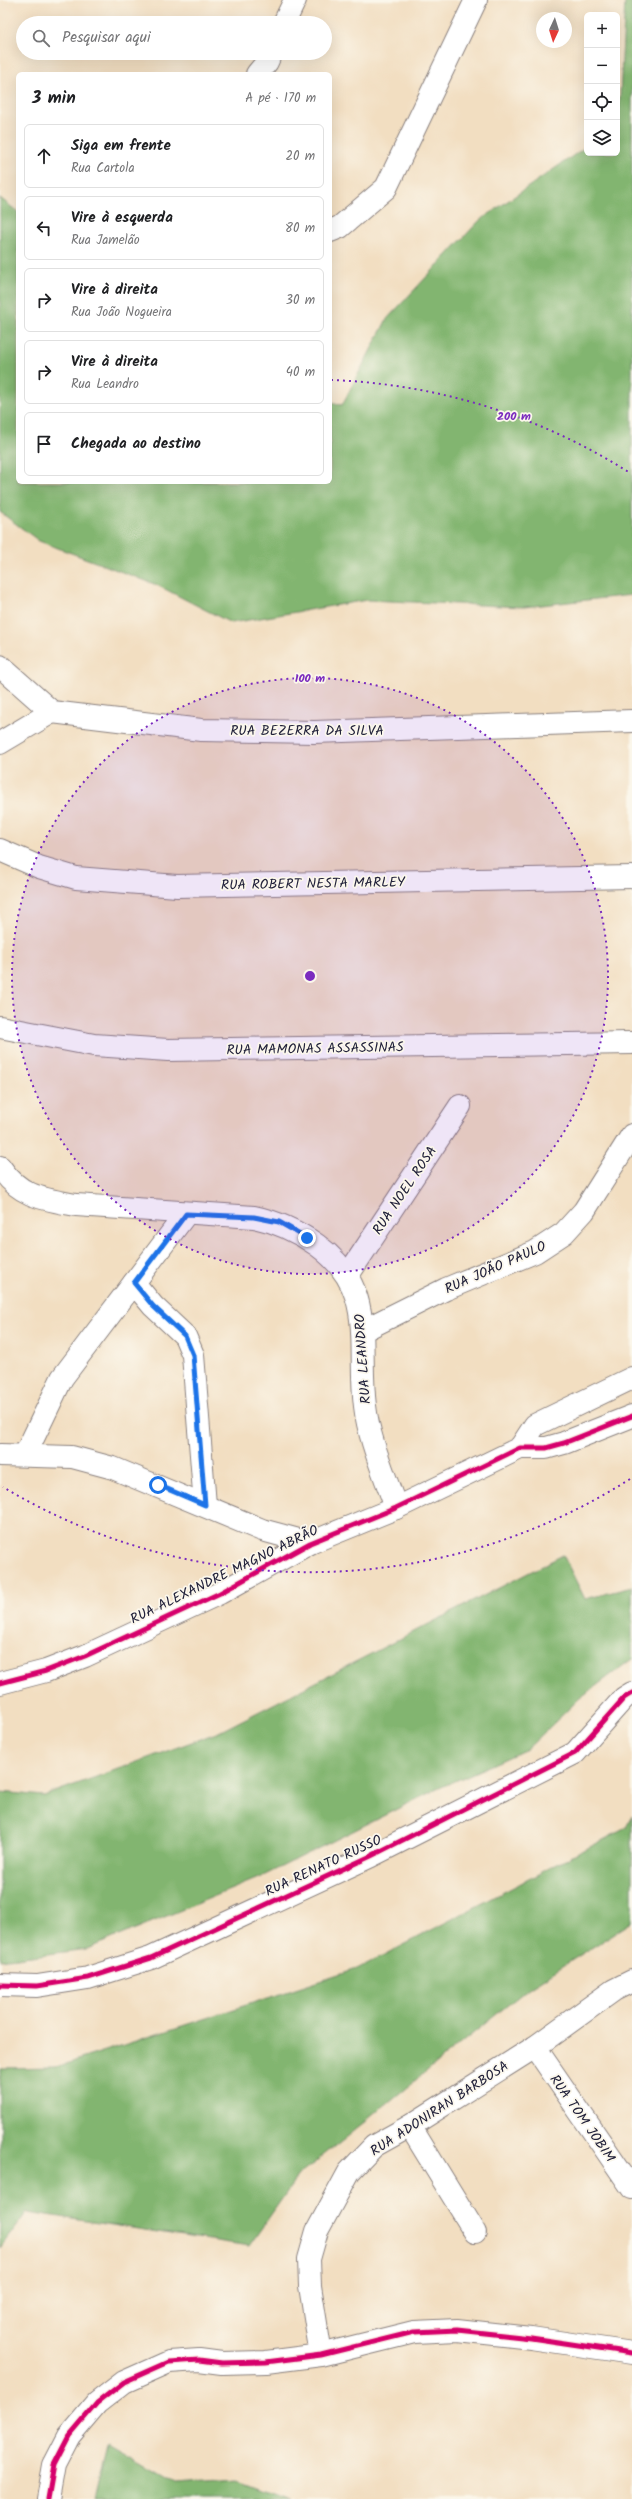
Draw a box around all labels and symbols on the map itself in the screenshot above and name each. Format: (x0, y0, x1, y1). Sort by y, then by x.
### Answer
north arrow (536, 12, 572, 48)
text: 200 m (497, 407, 531, 426)
text: 100 m (295, 669, 325, 688)
street label: RUA BEZERRA DA SILVA (230, 720, 384, 742)
street label: RUA ROBERT NESTA MARLEY (221, 871, 406, 897)
centre of rings (303, 969, 317, 983)
street label: RUA MAMONAS ASSASSINAS (226, 1036, 404, 1062)
street label: RUA NOEL ROSA (367, 1142, 443, 1239)
route end (298, 1229, 316, 1247)
street label: RUA JOÃO PAULO (441, 1235, 550, 1300)
street label: RUA LEANDRO (349, 1313, 377, 1405)
route start (149, 1476, 167, 1494)
street label: RUA ALEXANDRE MAGNO ABRÃO (126, 1519, 323, 1630)
street label: RUA RENATO RUSSO (261, 1829, 386, 1903)
street label: RUA ADONIRAN BARBOSA (366, 2056, 513, 2162)
street label: RUA TOM JOBIM (544, 2070, 621, 2167)

